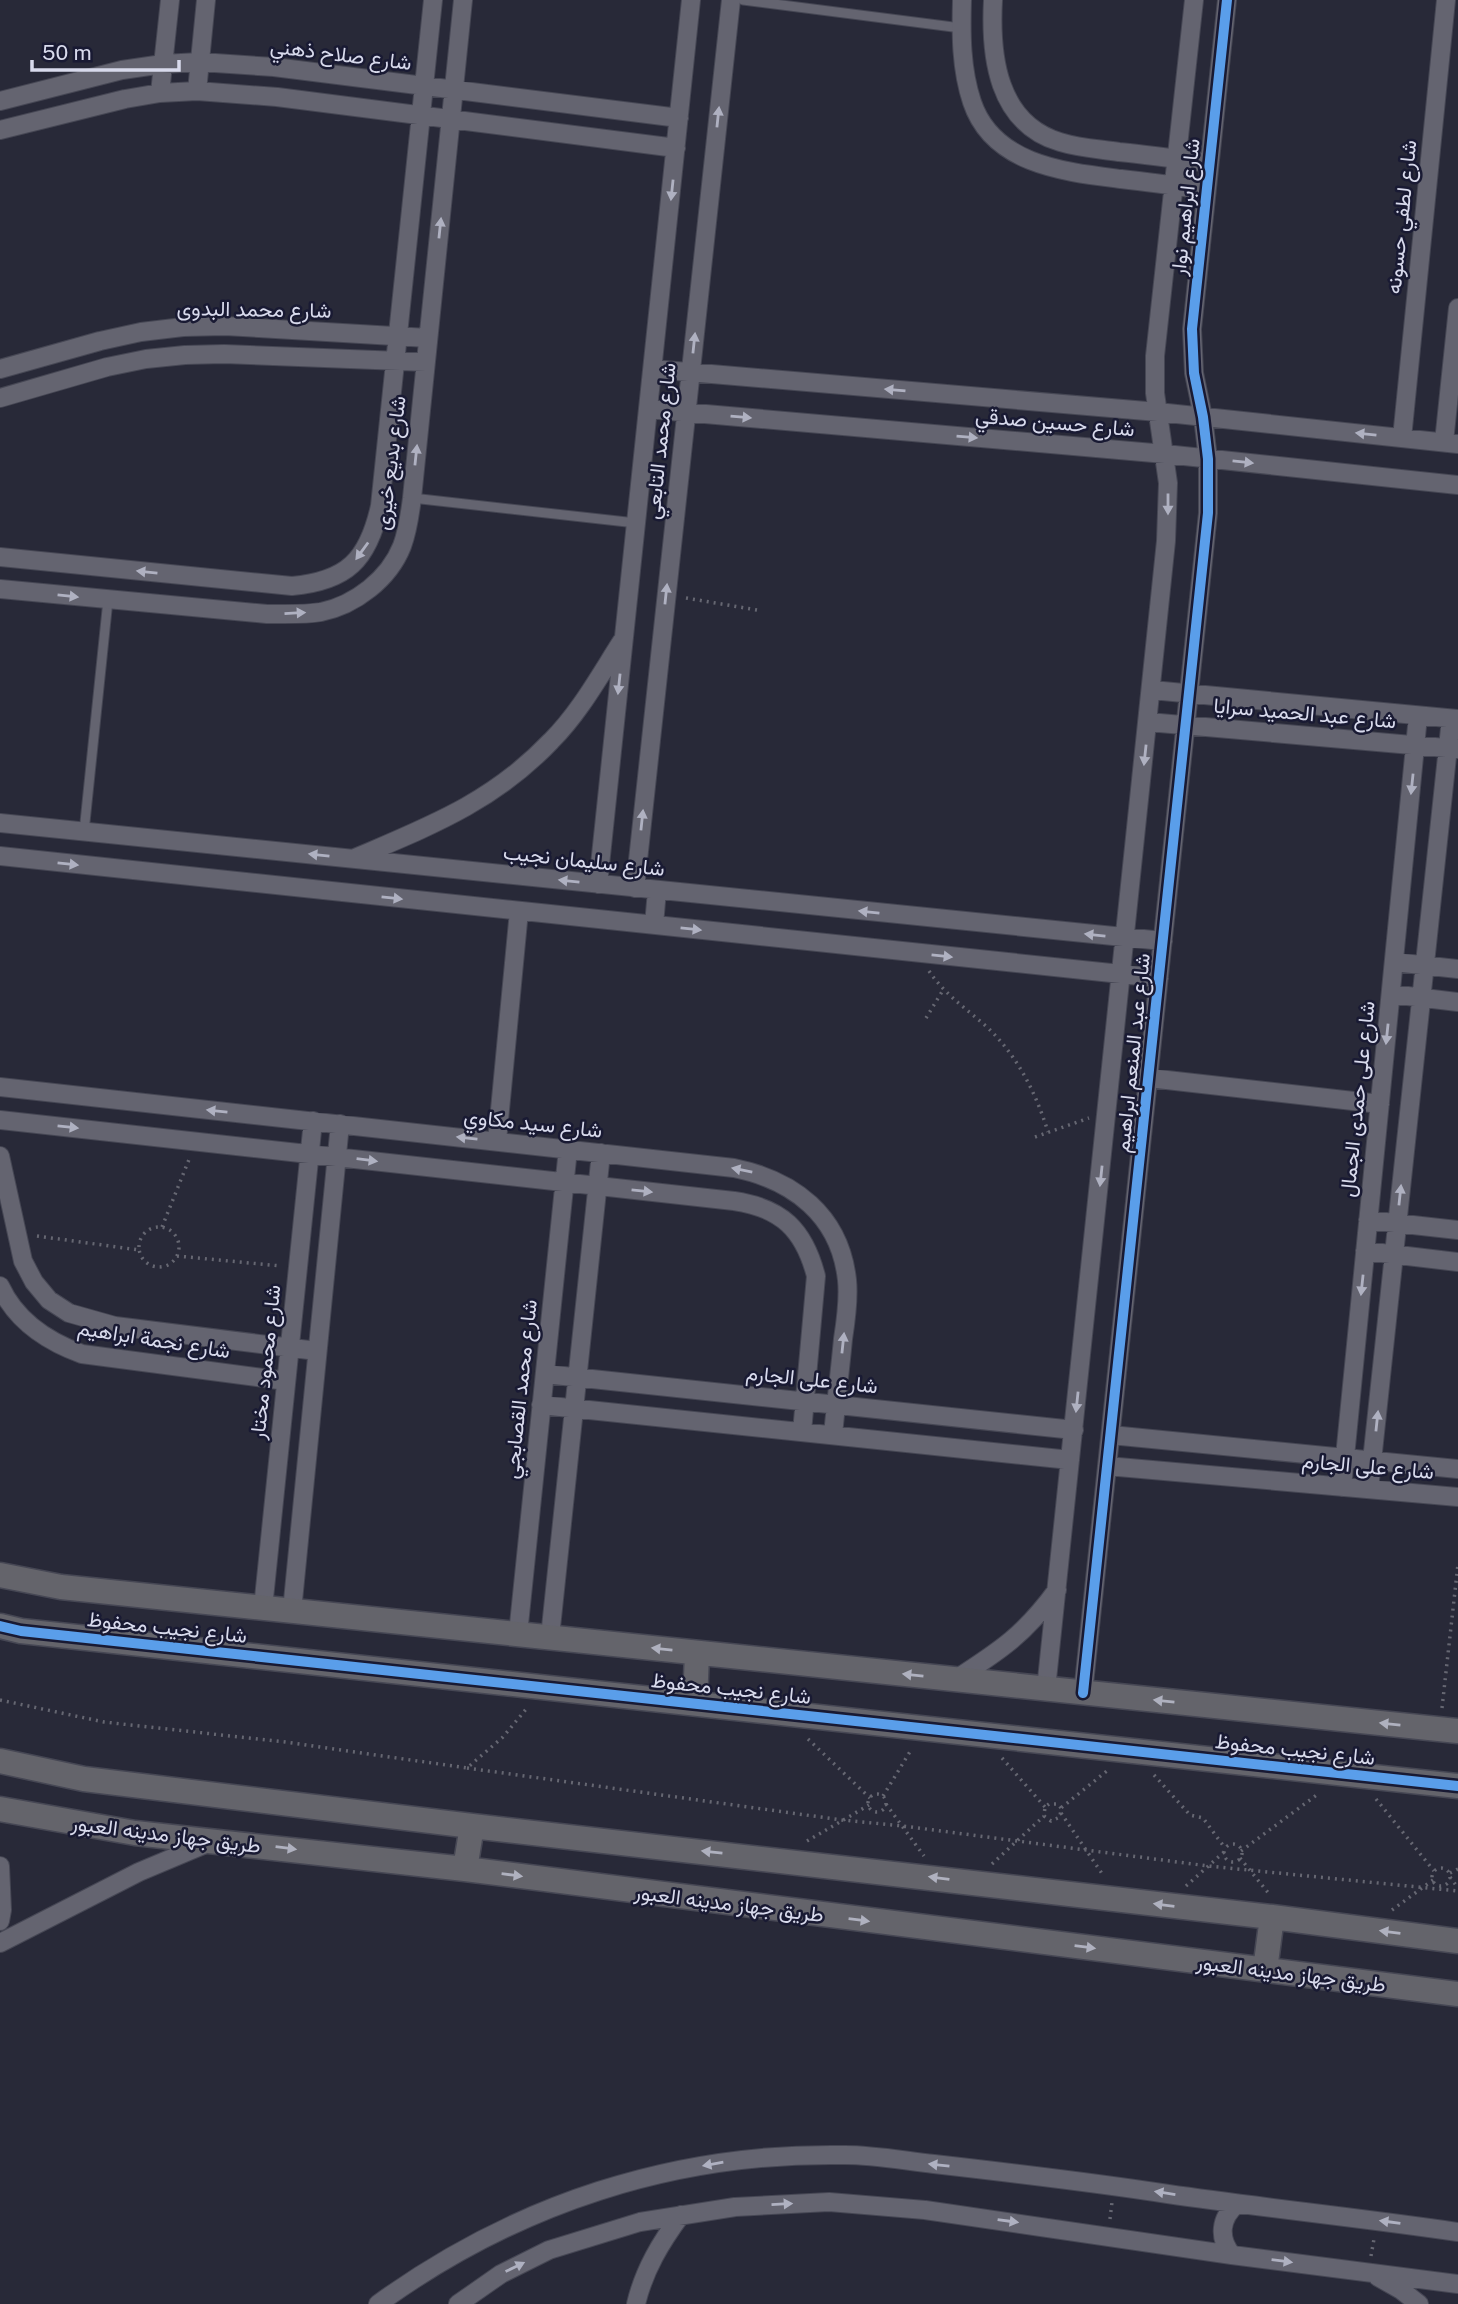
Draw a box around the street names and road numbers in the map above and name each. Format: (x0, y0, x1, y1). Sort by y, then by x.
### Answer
street label: شارع صلاح ذهني (268, 33, 413, 80)
street label: شارع ابراهيم نوار (1165, 137, 1207, 278)
street label: شارع لطفي حسونه (1380, 139, 1426, 296)
street label: شارع محمد البدوى (176, 295, 332, 325)
street label: شارع محمد التابعي (639, 361, 686, 521)
street label: شارع بديع خيرى (369, 394, 413, 532)
street label: شارع حسين صدقي (974, 403, 1136, 446)
street label: شارع عبد الحميد سرايا (1213, 693, 1397, 735)
street label: شارع سليمان نجيب (502, 839, 666, 883)
street label: شارع عبد المنعم ابراهيم (1109, 952, 1157, 1154)
street label: شارع على حمدى الجمال (1334, 1000, 1382, 1199)
street label: شارع سيد مكاوي (462, 1103, 604, 1148)
street label: شارع محمود مختار (244, 1283, 288, 1442)
street label: شارع محمد القصابجي (498, 1298, 547, 1480)
street label: شارع نجمة ابراهيم (76, 1315, 232, 1365)
street label: شارع على الجارم (745, 1360, 879, 1400)
street label: شارع على الجارم (1301, 1448, 1435, 1486)
street label: شارع نجيب محفوظ (86, 1606, 248, 1650)
street label: شارع نجيب محفوظ (650, 1667, 812, 1711)
street label: شارع نجيب محفوظ (1214, 1728, 1376, 1772)
street label: طريق جهاز مدينه العبور (69, 1810, 262, 1859)
street label: طريق جهاز مدينه العبور (632, 1879, 825, 1928)
street label: طريق جهاز مدينه العبور (1194, 1949, 1387, 1998)

